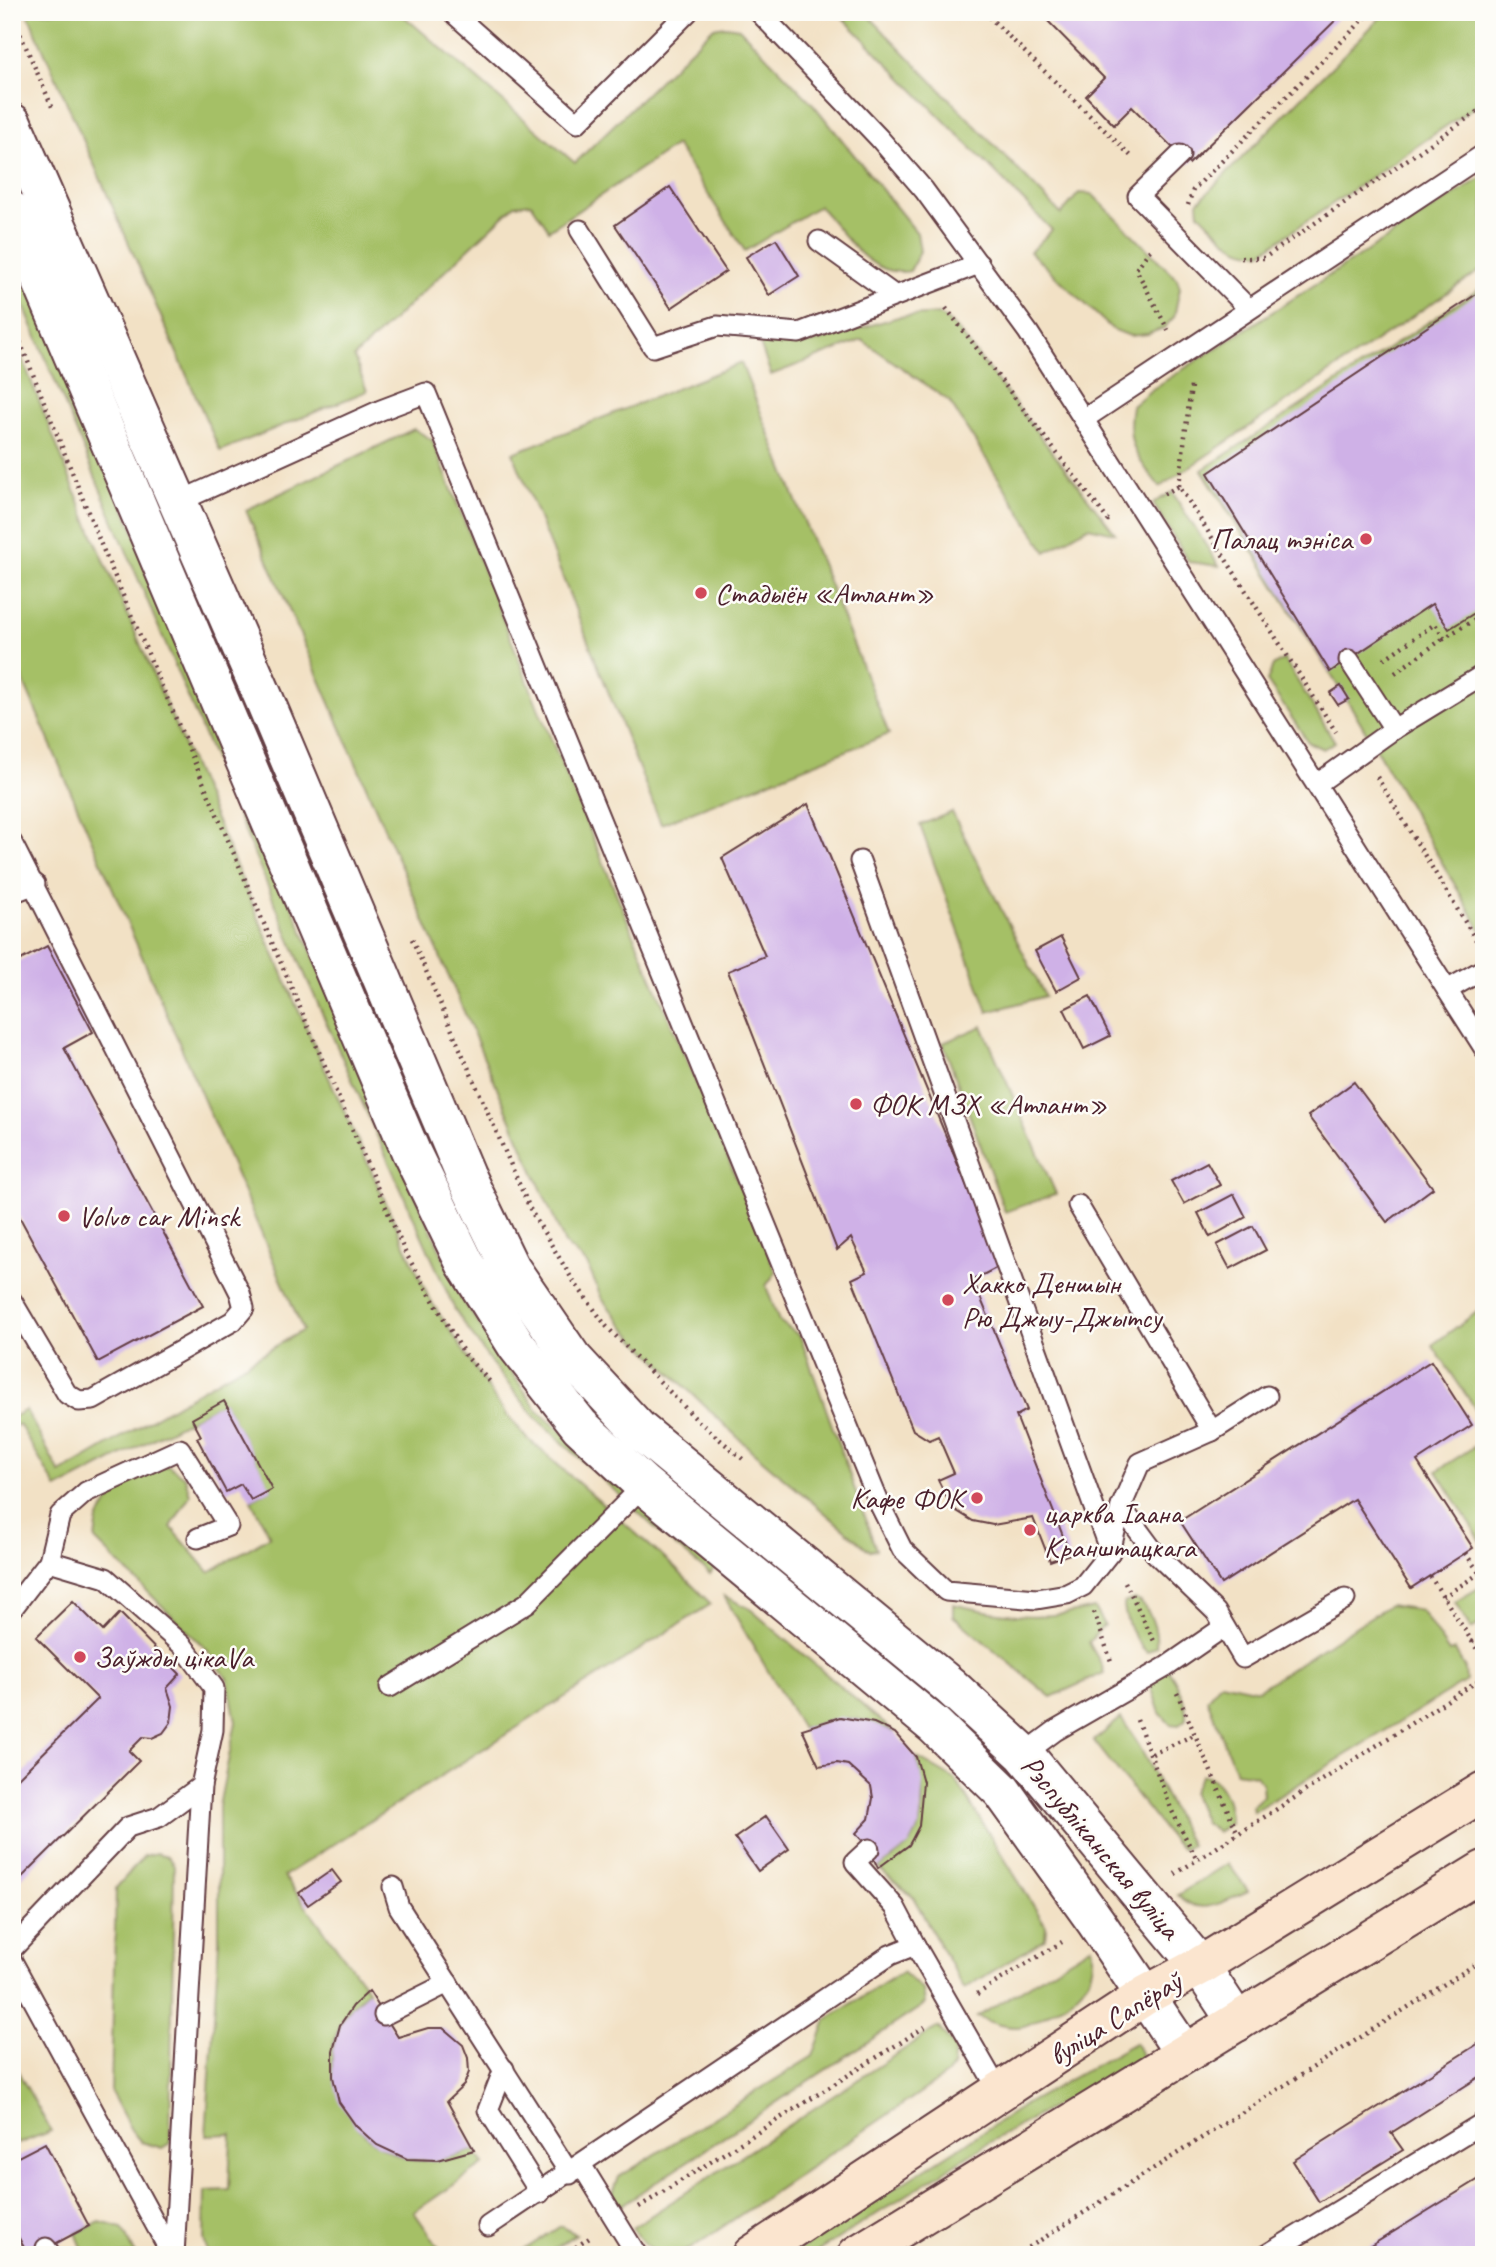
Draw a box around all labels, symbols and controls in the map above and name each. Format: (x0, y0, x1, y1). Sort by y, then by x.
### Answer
place label: Палац тэніса (1211, 520, 1354, 558)
marker: Палац тэніса (1358, 531, 1374, 547)
place label: Стадыён «Атлант» (715, 574, 934, 612)
marker: Стадыён «Атлант» (693, 585, 709, 601)
place label: ФОК МЗХ «Атлант» (870, 1085, 1108, 1123)
marker: ФОК МЗХ «Атлант» (848, 1096, 864, 1112)
place label: Volvo car Minsk (78, 1197, 241, 1235)
marker: Volvo car Minsk (56, 1208, 72, 1224)
place label: Хакко Деншын Рю Джыу-Джытсу (962, 1264, 1164, 1336)
marker: Хакко Деншын Рю Джыу-Джытсу (940, 1292, 956, 1308)
place label: Кафе ФОК (850, 1479, 968, 1517)
marker: Кафе ФОК (969, 1490, 985, 1506)
place label: царква Іаана Кранштацкага (1044, 1494, 1197, 1566)
marker: царква Іаана Кранштацкага (1022, 1522, 1038, 1538)
place label: Заўжды цікаVа (94, 1638, 255, 1676)
marker: Заўжды цікаVа (72, 1649, 88, 1665)
street label: Рэспубліканская вуліца (1013, 1747, 1190, 1948)
street label: вуліца Сапёраў (1041, 1961, 1191, 2074)

